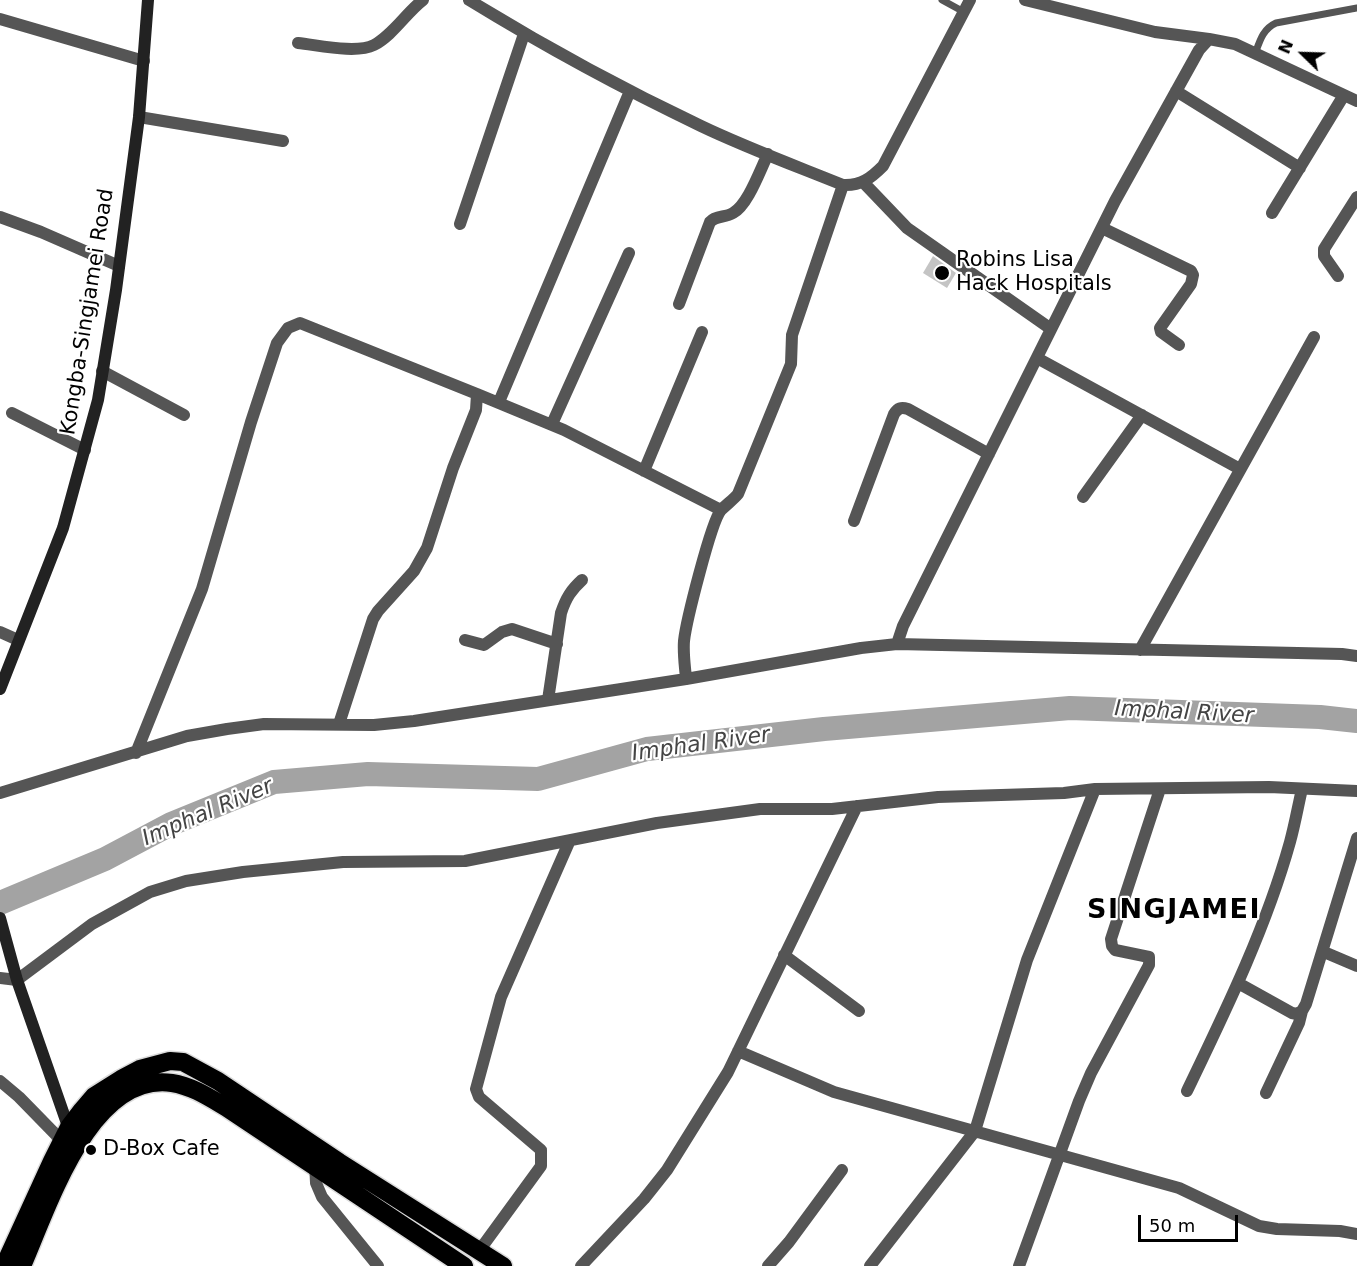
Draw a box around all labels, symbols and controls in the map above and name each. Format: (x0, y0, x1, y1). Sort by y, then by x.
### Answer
north arrow (1273, 24, 1333, 84)
text: N (1275, 37, 1297, 57)
street label: Kongba-Singjamei Road (56, 187, 120, 437)
place label: Robins Lisa Hack Hospitals (956, 248, 1112, 298)
marker: Robins Lisa Hack Hospitals (933, 264, 951, 282)
water label: Imphal River (1114, 696, 1254, 730)
water label: Imphal River (630, 722, 772, 768)
water label: Imphal River (139, 774, 277, 852)
district label: SINGJAMEI (1087, 895, 1261, 927)
place label: D-Box Cafe (103, 1137, 220, 1163)
marker: D-Box Cafe (84, 1143, 98, 1157)
scale bar (1141, 1203, 1242, 1241)
text: 50 m (1149, 1215, 1195, 1236)

